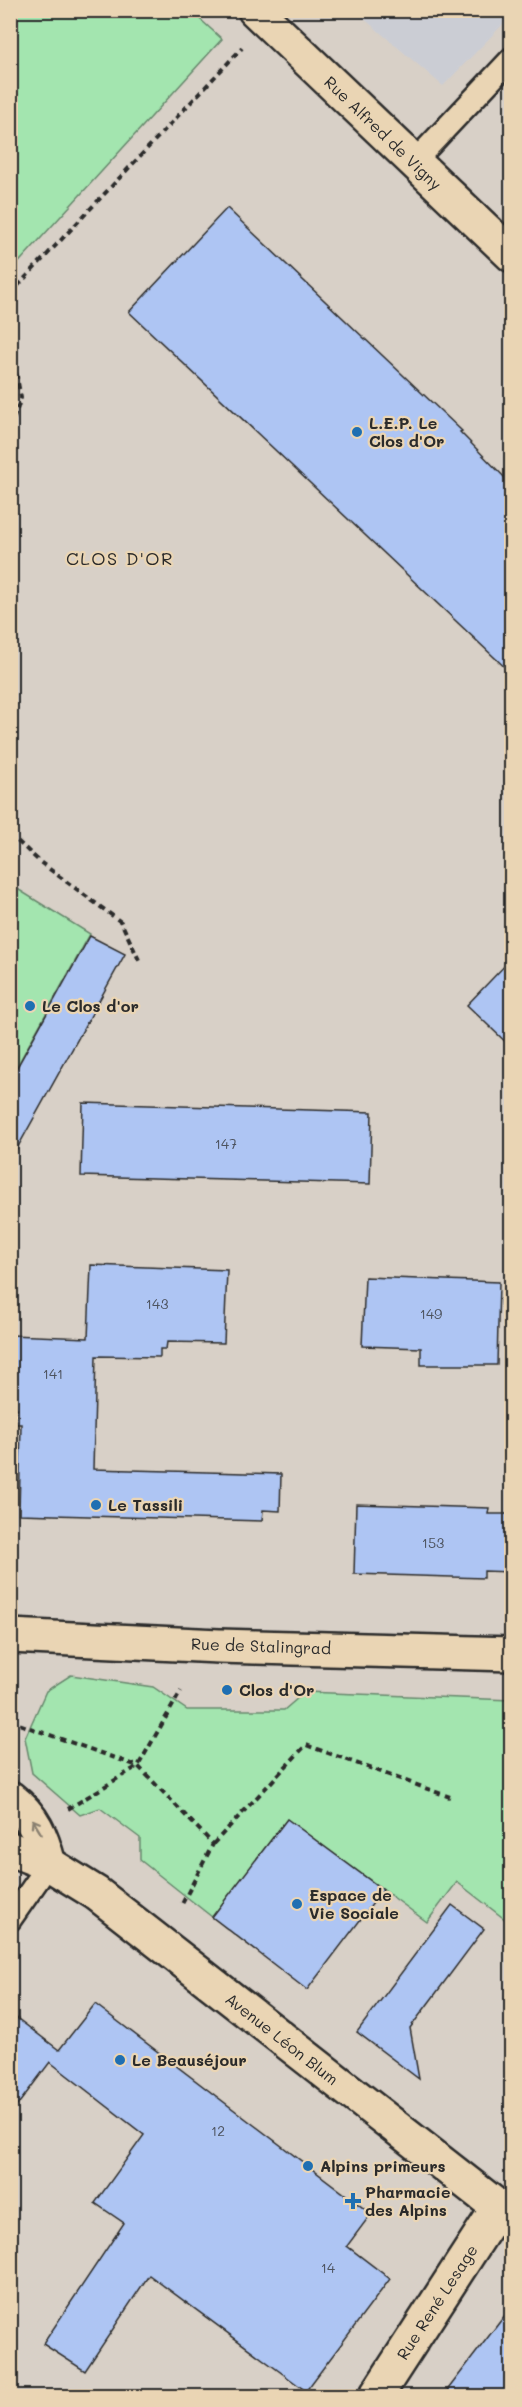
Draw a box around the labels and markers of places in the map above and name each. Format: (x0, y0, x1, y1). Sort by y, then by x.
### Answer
place label: L.E.P. Le Clos d'Or (369, 412, 444, 451)
marker: L.E.P. Le Clos d'Or (350, 425, 364, 439)
place label: Le Clos d'or (42, 995, 139, 1016)
marker: Le Clos d'or (23, 999, 37, 1013)
place label: Le Tassili (108, 1494, 183, 1515)
marker: Le Tassili (89, 1498, 103, 1512)
place label: Clos d'Or (239, 1679, 314, 1700)
marker: Clos d'Or (220, 1683, 234, 1697)
place label: Espace de Vie Sociale (309, 1884, 399, 1923)
marker: Espace de Vie Sociale (290, 1897, 304, 1911)
place label: Le Beauséjour (132, 2049, 247, 2070)
marker: Le Beauséjour (113, 2053, 127, 2067)
place label: Alpins primeurs (320, 2155, 446, 2176)
marker: Alpins primeurs (301, 2159, 315, 2173)
place label: Pharmacie des Alpins (365, 2181, 450, 2220)
marker: Pharmacie des Alpins (346, 2194, 360, 2208)

